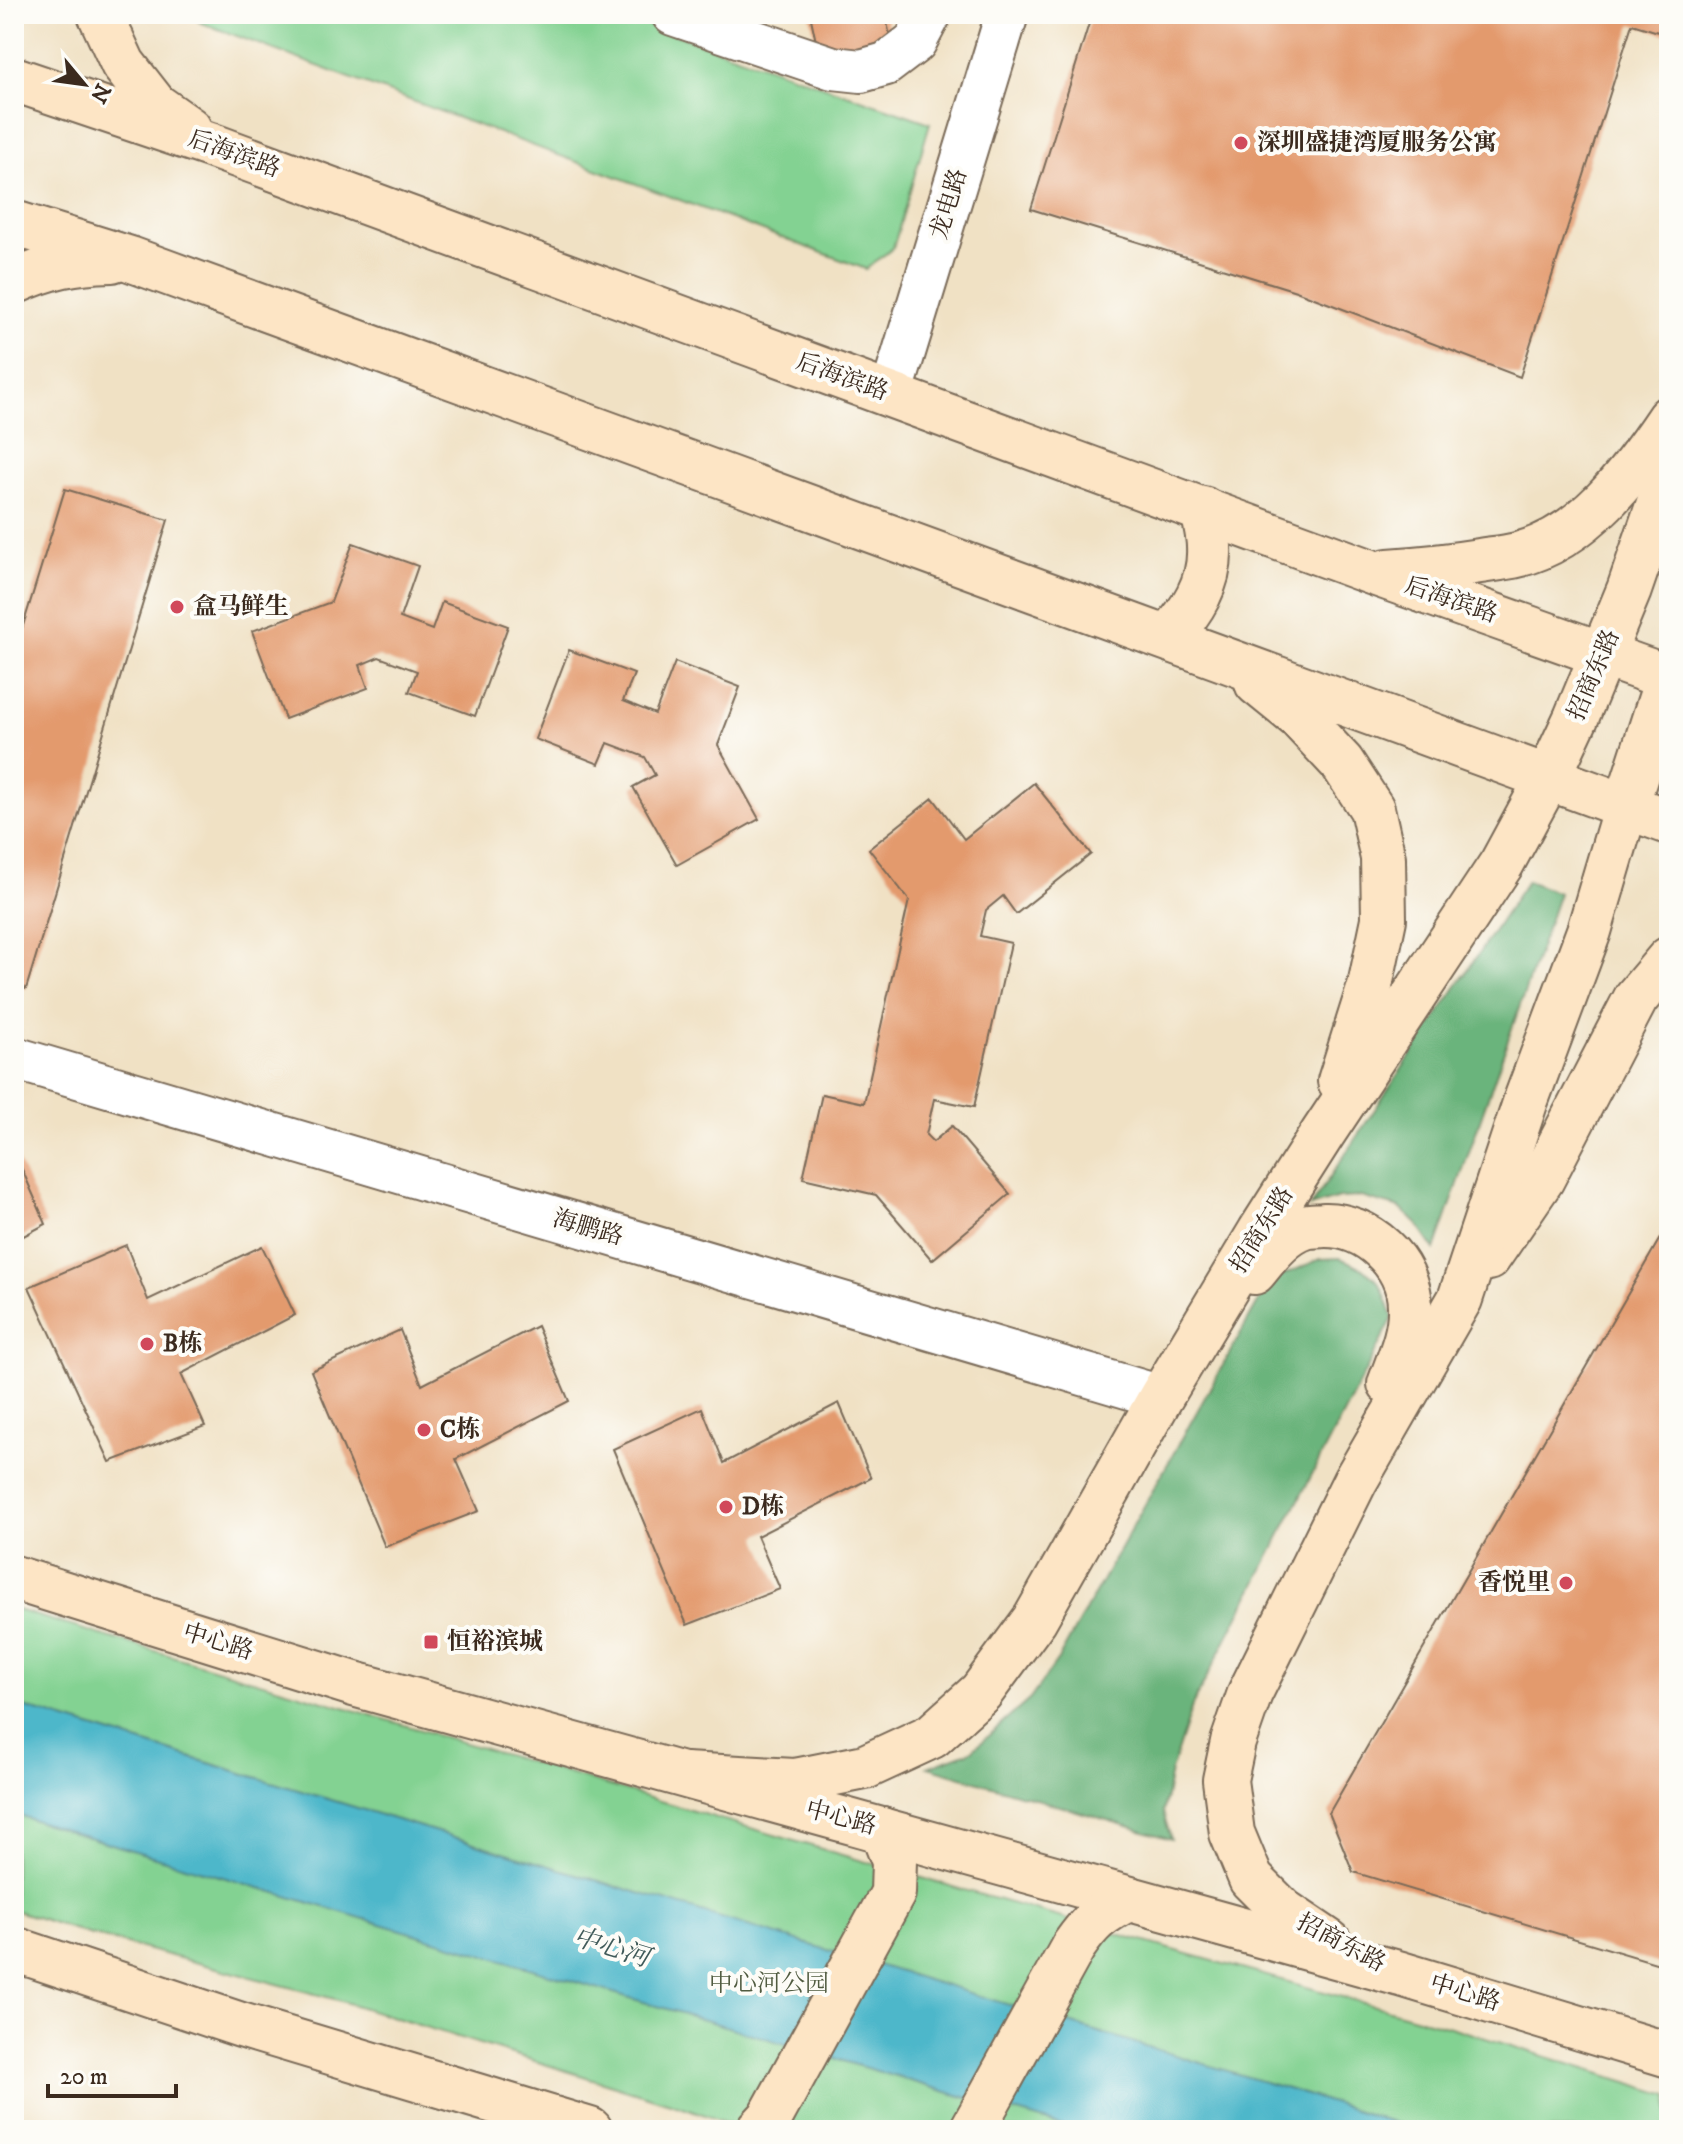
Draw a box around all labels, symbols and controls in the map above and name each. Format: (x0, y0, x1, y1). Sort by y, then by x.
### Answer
north arrow (44, 44, 124, 124)
text: N (84, 79, 116, 107)
street label: 后海滨路 (184, 123, 284, 185)
place label: 深圳盛捷湾厦服务公寓 (1257, 128, 1497, 158)
marker: 深圳盛捷湾厦服务公寓 (1232, 134, 1250, 152)
street label: 龙电路 (924, 165, 974, 243)
street label: 后海滨路 (792, 346, 892, 408)
street label: 后海滨路 (1401, 570, 1501, 630)
place label: 盒马鲜生 (193, 592, 289, 622)
marker: 盒马鲜生 (168, 598, 186, 616)
street label: 招商东路 (1561, 625, 1627, 725)
street label: 招商东路 (1224, 1181, 1300, 1279)
street label: 海鹏路 (549, 1204, 627, 1252)
place label: B栋 (163, 1329, 202, 1359)
marker: B栋 (138, 1335, 156, 1353)
place label: C栋 (440, 1415, 480, 1445)
marker: C栋 (415, 1421, 433, 1439)
place label: D栋 (742, 1492, 784, 1522)
marker: D栋 (717, 1498, 735, 1516)
place label: 香悦里 (1478, 1568, 1550, 1598)
marker: 香悦里 (1557, 1574, 1575, 1592)
street label: 中心路 (179, 1617, 257, 1667)
place label: 恒裕滨城 (447, 1627, 543, 1657)
marker: 恒裕滨城 (422, 1633, 440, 1651)
street label: 中心路 (802, 1794, 880, 1842)
street label: 招商东路 (1292, 1907, 1390, 1979)
water label: 中心河 (569, 1921, 657, 1976)
street label: 中心路 (1426, 1968, 1504, 2018)
park label: 中心河公园 (709, 1969, 829, 1999)
scale bar (48, 2048, 176, 2098)
text: 20 m (60, 2062, 108, 2092)

